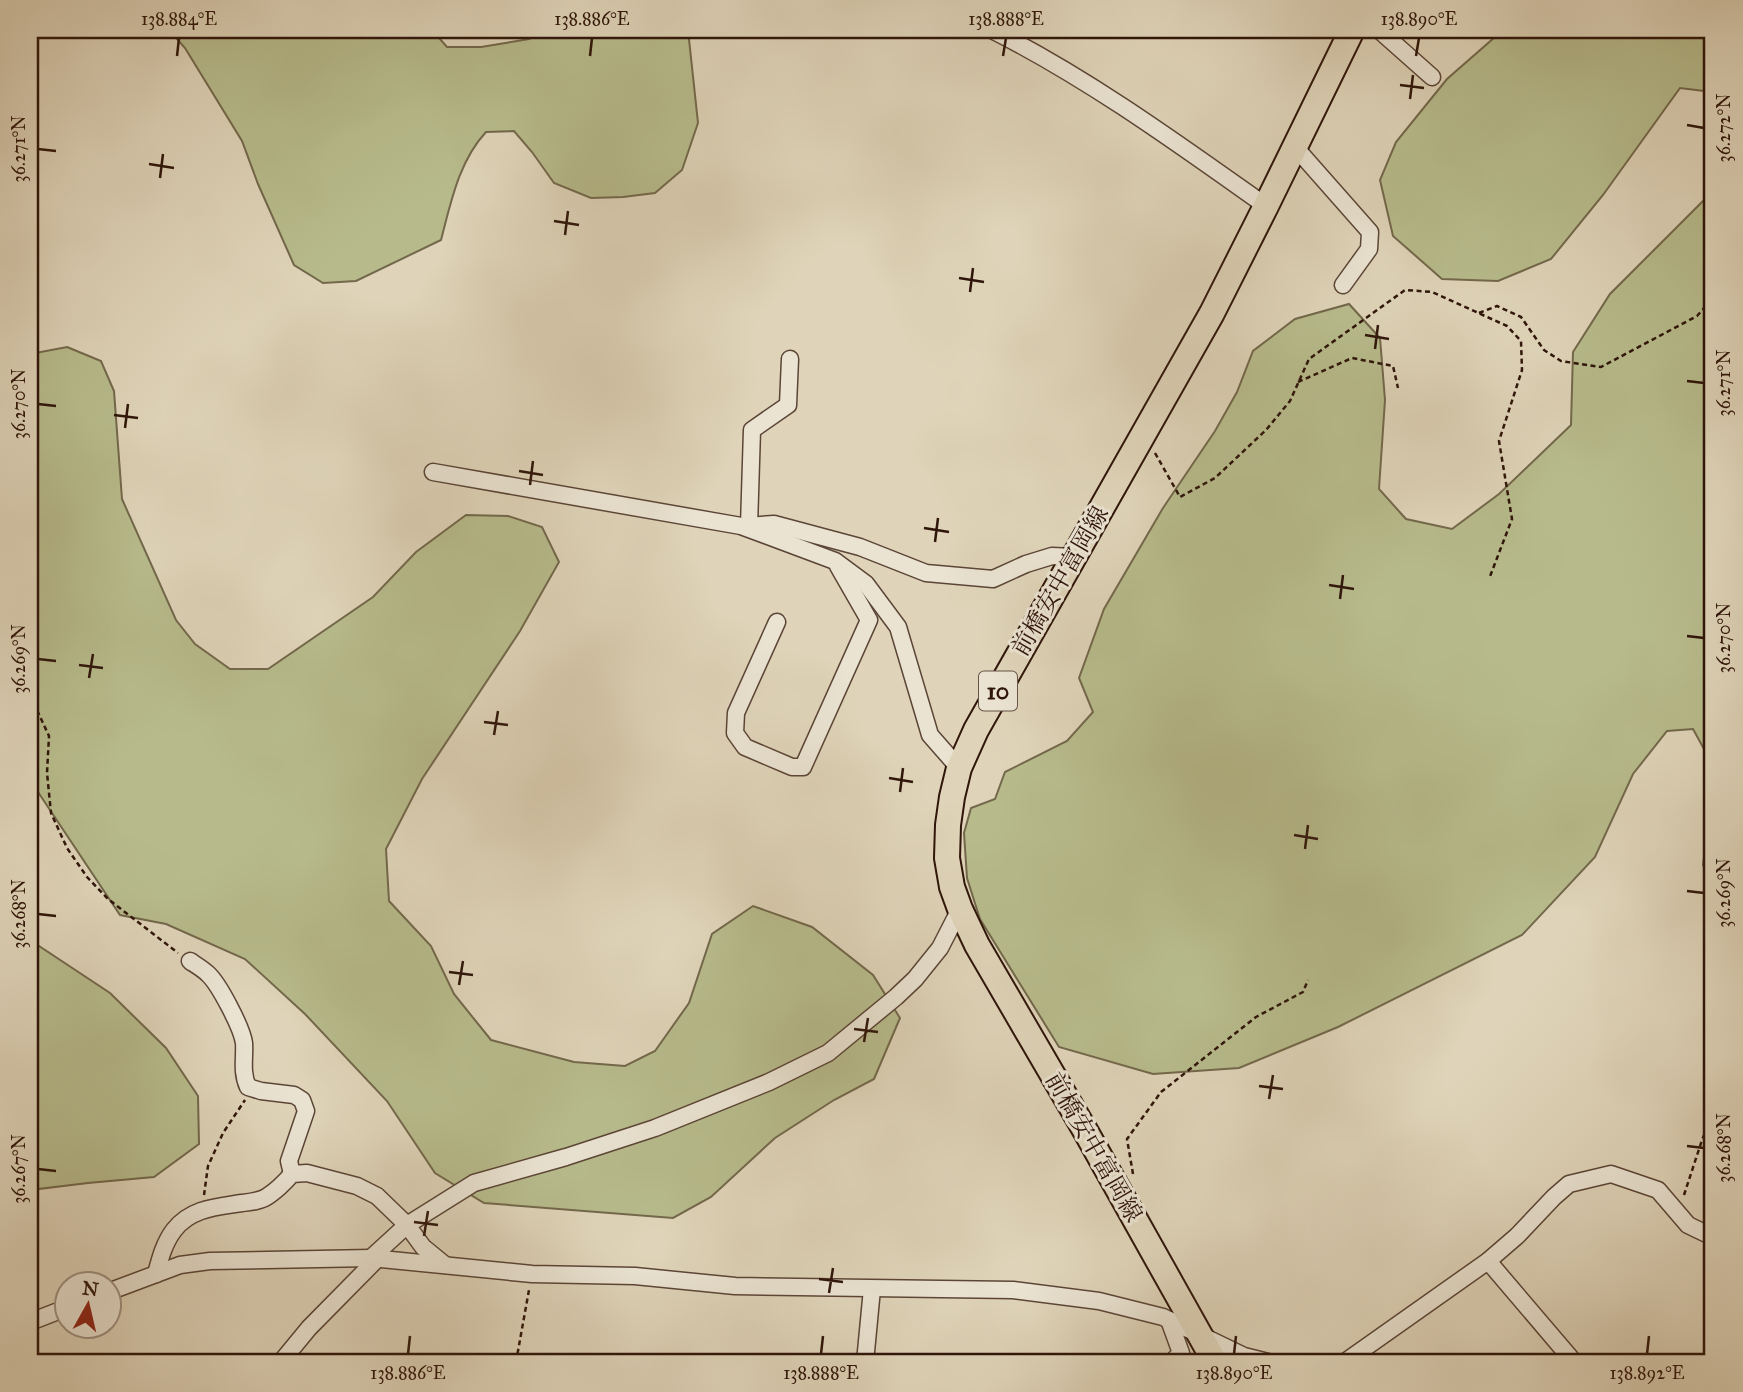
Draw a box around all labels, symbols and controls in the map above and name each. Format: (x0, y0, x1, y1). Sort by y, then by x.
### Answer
text: 138.884°E (141, 8, 217, 30)
text: 138.886°E (554, 8, 630, 30)
text: 138.888°E (968, 8, 1044, 30)
text: 138.890°E (1381, 8, 1457, 30)
text: 36.272°N (1713, 94, 1735, 162)
text: 36.271°N (8, 115, 30, 183)
text: 36.271°N (1713, 349, 1735, 417)
text: 36.270°N (8, 369, 30, 439)
street label: 前橋安中富岡線 (1005, 501, 1115, 661)
text: 36.270°N (1713, 603, 1735, 673)
text: 36.269°N (8, 624, 30, 694)
road number: 10 (979, 671, 1017, 710)
text: 36.269°N (1713, 858, 1735, 928)
text: 36.268°N (8, 879, 30, 949)
street label: 前橋安中富岡線 (1039, 1067, 1149, 1227)
text: 36.268°N (1713, 1113, 1735, 1183)
text: 36.267°N (8, 1134, 30, 1204)
north arrow (52, 1270, 122, 1340)
text: N (81, 1276, 100, 1301)
text: 138.886°E (370, 1362, 446, 1384)
text: 138.888°E (783, 1362, 859, 1384)
text: 138.890°E (1196, 1362, 1272, 1384)
text: 138.892°E (1609, 1362, 1685, 1384)

